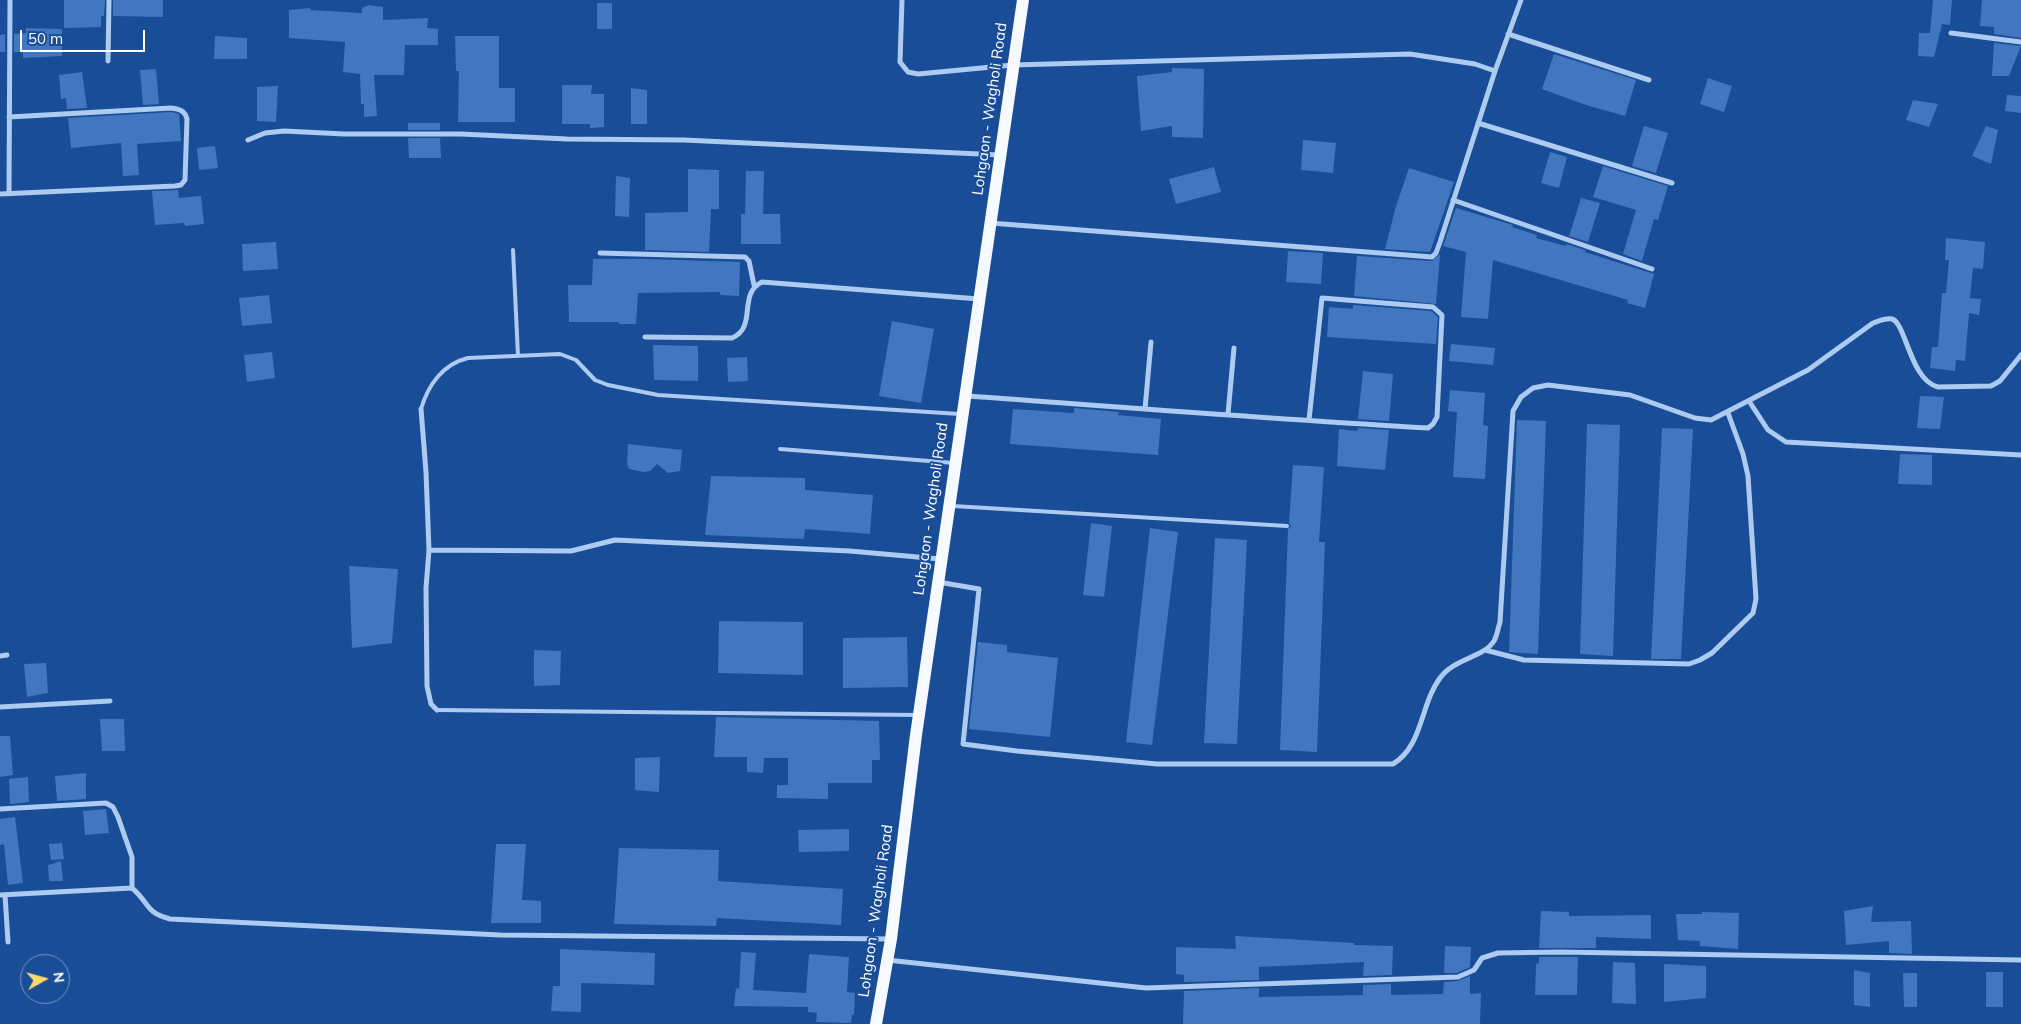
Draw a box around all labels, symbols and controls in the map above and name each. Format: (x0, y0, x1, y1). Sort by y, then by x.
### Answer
scale bar (22, 20, 148, 52)
street label: Lohgaon - Wagholi Road (969, 22, 1011, 196)
text: 50 m (28, 29, 63, 48)
street label: Lohgaon - Wagholi Road (910, 422, 952, 596)
street label: Lohgaon - Wagholi Road (855, 824, 897, 998)
north arrow (20, 954, 70, 1004)
text: N (49, 971, 68, 984)

